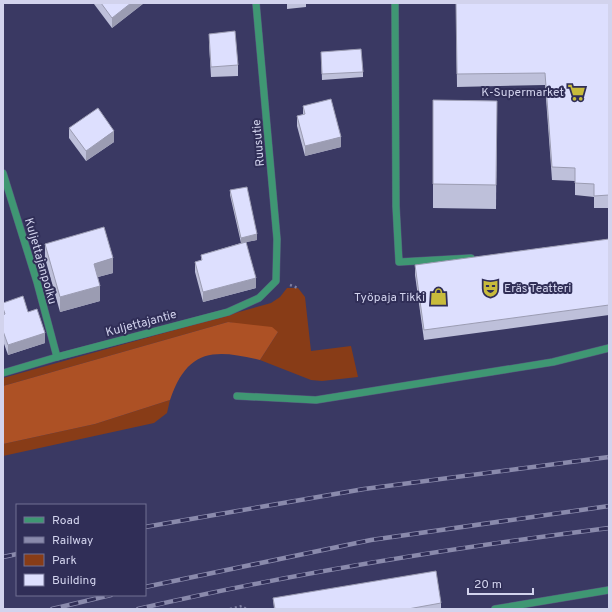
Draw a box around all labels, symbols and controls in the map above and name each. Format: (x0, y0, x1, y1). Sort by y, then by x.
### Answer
supermarket icon: K-Supermarket (567, 82, 587, 102)
place label: K-Supermarket (481, 85, 564, 101)
street label: Ruusutie (249, 119, 269, 167)
street label: Kuljettajanpolku (20, 216, 60, 306)
theatre icon: Eräs Teatteri (481, 278, 501, 298)
place label: Eräs Teatteri (504, 281, 571, 297)
shop icon: Työpaja Tikki (428, 287, 448, 307)
place label: Työpaja Tikki (354, 290, 425, 306)
street label: Kuljettajantie (104, 307, 179, 341)
legend (16, 504, 146, 596)
text: Road (52, 513, 80, 529)
text: Railway (52, 533, 93, 549)
text: Park (52, 553, 77, 569)
scale bar (468, 570, 533, 596)
text: Building (52, 573, 96, 589)
text: 20 m (474, 577, 502, 593)

